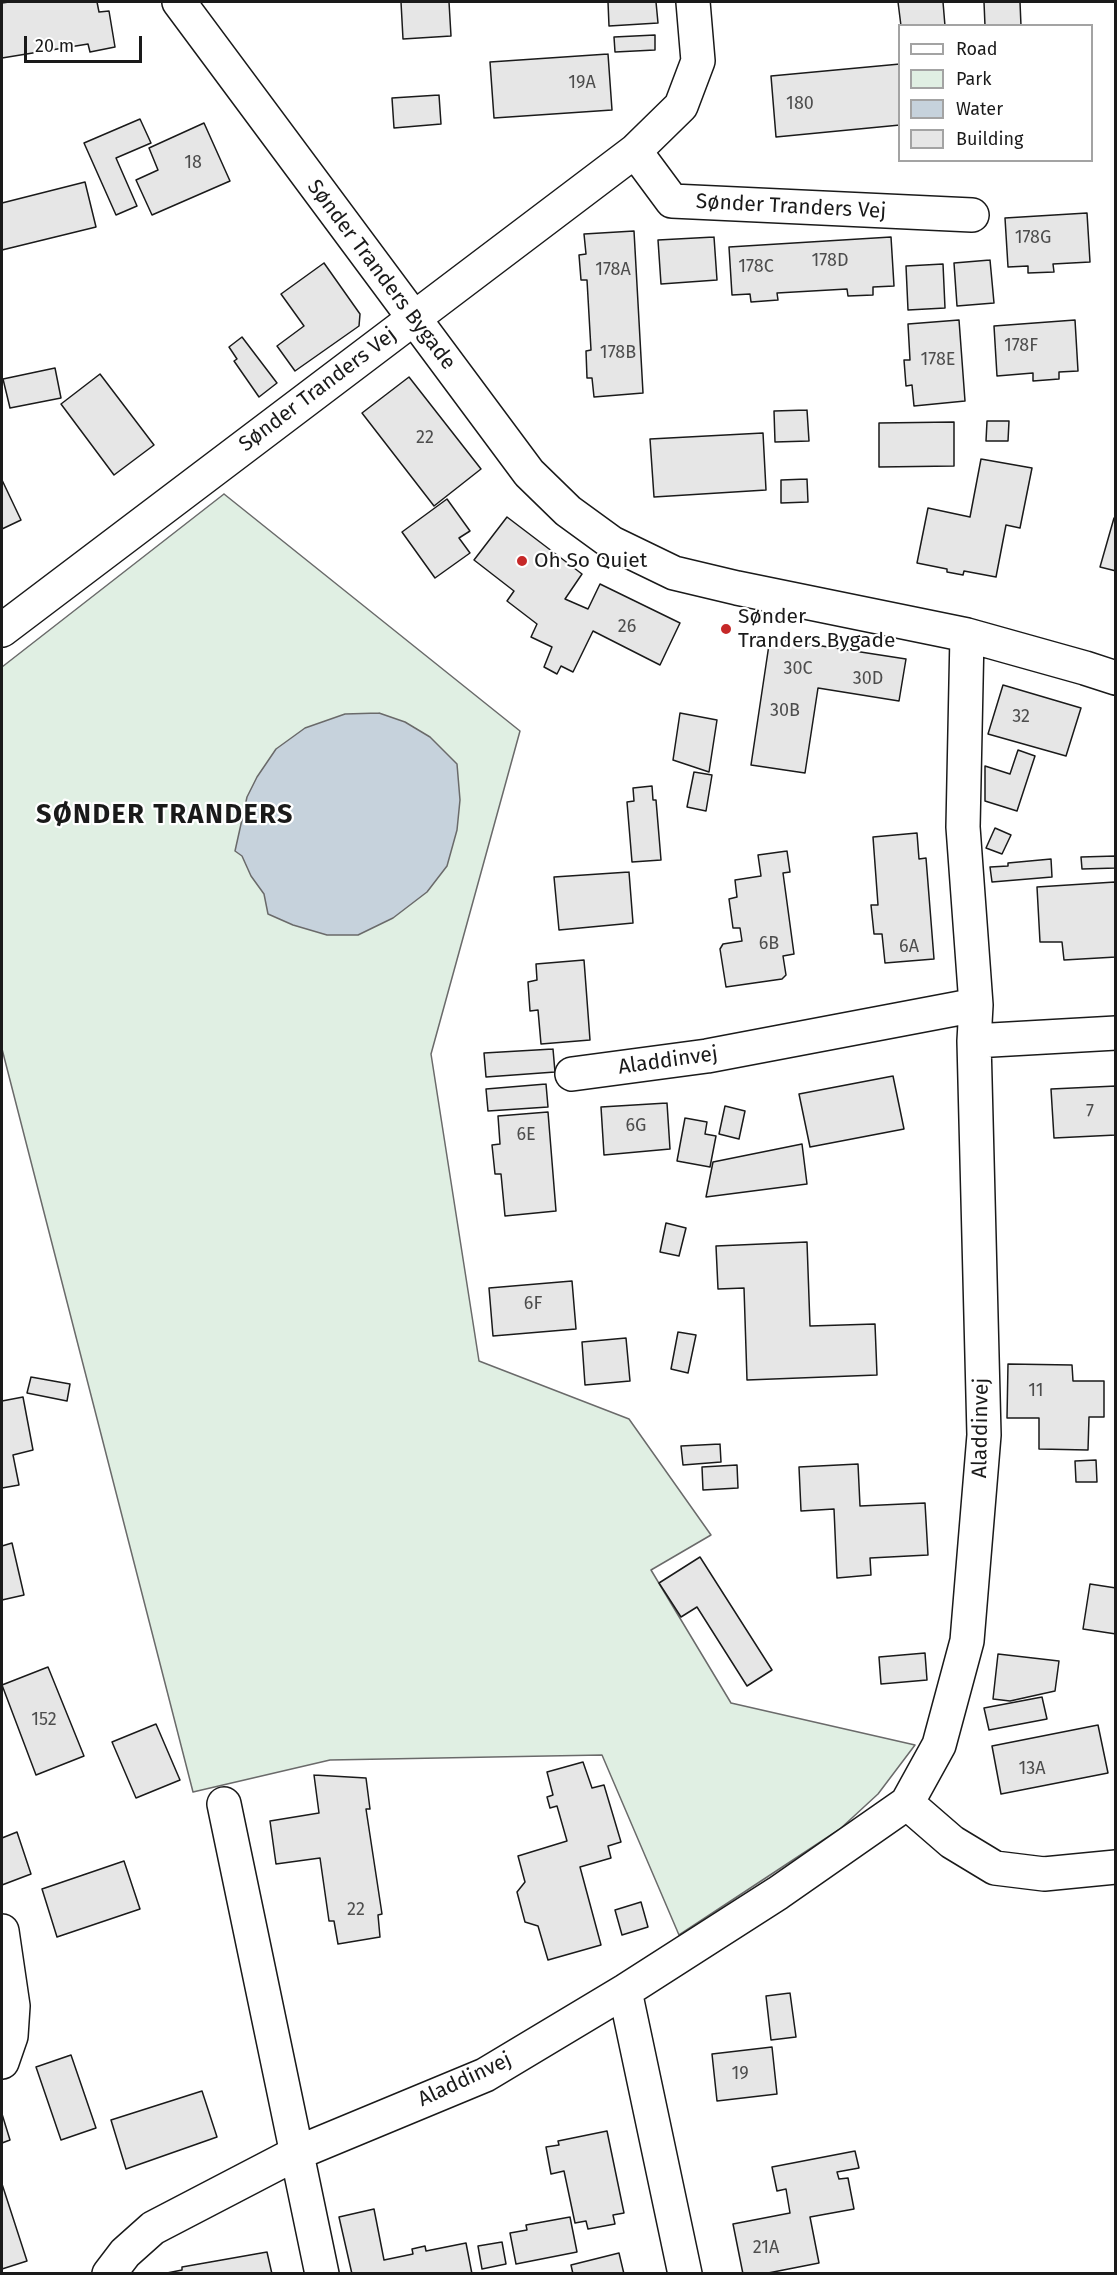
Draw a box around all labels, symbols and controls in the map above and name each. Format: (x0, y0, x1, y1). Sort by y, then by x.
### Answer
scale bar (27, 24, 146, 62)
legend (898, 24, 1093, 162)
text: 20 m (35, 35, 74, 57)
text: Road (956, 38, 998, 60)
text: Park (956, 68, 991, 90)
house number: 19A (568, 72, 596, 94)
house number: 180 (786, 93, 814, 115)
text: Water (956, 98, 1003, 120)
text: Building (956, 128, 1023, 150)
house number: 18 (184, 152, 202, 174)
street label: Sønder Tranders Bygade (301, 175, 461, 375)
street label: Sønder Tranders Vej (695, 189, 887, 225)
house number: 178G (1015, 227, 1051, 249)
house number: 178D (812, 250, 848, 272)
house number: 178C (738, 256, 774, 278)
house number: 178A (595, 259, 631, 281)
street label: Sønder Tranders Vej (234, 323, 402, 457)
house number: 178F (1004, 335, 1038, 357)
house number: 178B (600, 342, 636, 364)
house number: 178E (921, 349, 955, 371)
house number: 22 (416, 427, 434, 449)
place label: Oh So Quiet (534, 548, 647, 574)
marker: Oh So Quiet (515, 554, 529, 568)
place label: Sønder Tranders Bygade (738, 604, 895, 654)
house number: 26 (618, 616, 636, 638)
marker: Sønder Tranders Bygade (719, 622, 733, 636)
house number: 30C (783, 658, 813, 680)
house number: 30D (853, 668, 883, 690)
house number: 30B (770, 700, 800, 722)
house number: 32 (1012, 706, 1030, 728)
district label: SØNDER TRANDERS (36, 799, 294, 831)
house number: 6B (759, 933, 779, 955)
house number: 6A (899, 936, 919, 958)
street label: Aladdinvej (617, 1042, 719, 1080)
house number: 7 (1086, 1101, 1094, 1123)
house number: 6G (626, 1115, 646, 1137)
house number: 6E (516, 1124, 536, 1146)
house number: 6F (524, 1293, 542, 1315)
street label: Aladdinvej (968, 1378, 994, 1478)
house number: 11 (1028, 1380, 1044, 1402)
house number: 152 (31, 1709, 57, 1731)
house number: 13A (1018, 1758, 1046, 1780)
house number: 22 (347, 1899, 365, 1921)
street label: Aladdinvej (414, 2047, 516, 2113)
house number: 19 (731, 2063, 749, 2085)
house number: 21A (753, 2237, 779, 2259)

